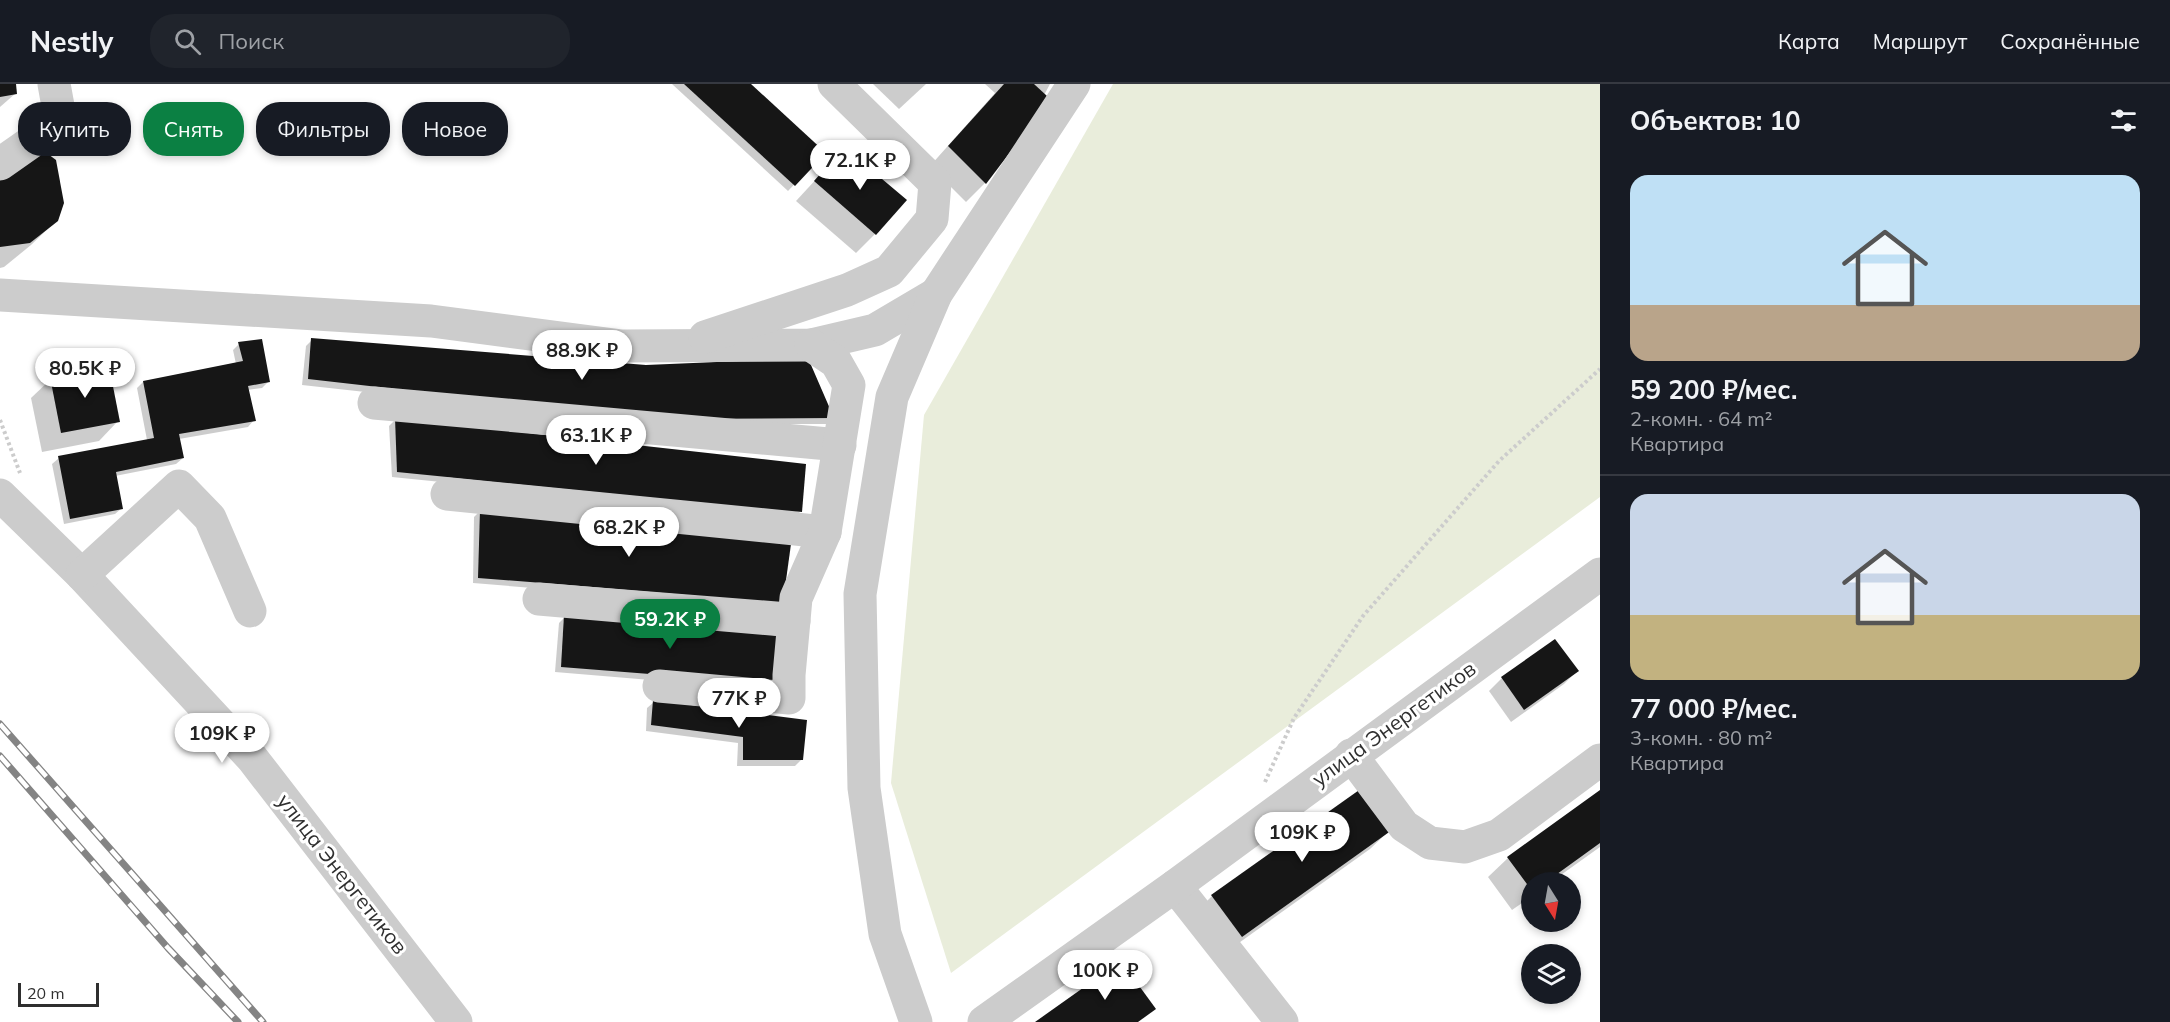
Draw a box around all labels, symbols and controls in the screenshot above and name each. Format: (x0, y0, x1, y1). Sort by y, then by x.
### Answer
search box (150, 14, 570, 68)
text: Nestly (30, 24, 114, 59)
icon: search (171, 25, 204, 58)
text: Поиск (219, 27, 284, 55)
text: Карта (1778, 28, 1840, 54)
text: Маршрут (1873, 28, 1967, 54)
text: Сохранённые (2000, 28, 2140, 54)
chip: Купить (18, 102, 131, 156)
chip: Снять (143, 102, 244, 156)
chip: Фильтры (256, 102, 390, 156)
chip: Новое (402, 102, 508, 156)
text: Объектов: 10 (1630, 104, 1801, 137)
icon: filters (2107, 104, 2140, 137)
pin: 72.1K ₽ (805, 140, 915, 191)
text: 72.1K ₽ (824, 147, 896, 172)
icon: home (1831, 214, 1939, 322)
pin: 88.9K ₽ (527, 330, 637, 381)
text: 88.9K ₽ (546, 337, 618, 362)
pin: 80.5K ₽ (30, 348, 140, 399)
text: 80.5K ₽ (49, 355, 121, 380)
text: 59 200 ₽/мес. (1630, 373, 1797, 406)
text: 2-комн. · 64 m² (1630, 406, 1772, 431)
pin: 63.1K ₽ (541, 415, 651, 466)
text: 63.1K ₽ (560, 422, 632, 447)
text: Квартира (1630, 431, 1724, 456)
pin: 68.2K ₽ (574, 507, 684, 558)
text: 68.2K ₽ (593, 514, 665, 539)
icon: home (1831, 533, 1939, 641)
pin: 59.2K ₽ (615, 599, 725, 650)
text: 59.2K ₽ (634, 606, 706, 631)
street label: улица Энергетиков (1306, 655, 1481, 791)
pin: 77K ₽ (697, 678, 781, 729)
text: 77K ₽ (712, 685, 766, 710)
text: 77 000 ₽/мес. (1630, 692, 1797, 725)
pin: 109K ₽ (173, 713, 271, 764)
text: 109K ₽ (189, 720, 255, 745)
text: 3-комн. · 80 m² (1630, 725, 1772, 750)
text: Квартира (1630, 750, 1724, 775)
street label: улица Энергетиков (272, 788, 413, 959)
pin: 109K ₽ (1253, 812, 1351, 863)
text: 109K ₽ (1269, 819, 1335, 844)
north arrow (1521, 872, 1581, 932)
map controls (1521, 872, 1581, 1004)
button: layers (1521, 944, 1581, 1004)
pin: 100K ₽ (1056, 950, 1154, 1001)
text: 100K ₽ (1072, 957, 1138, 982)
scale bar (18, 980, 99, 1008)
text: 20 m (27, 983, 64, 1003)

